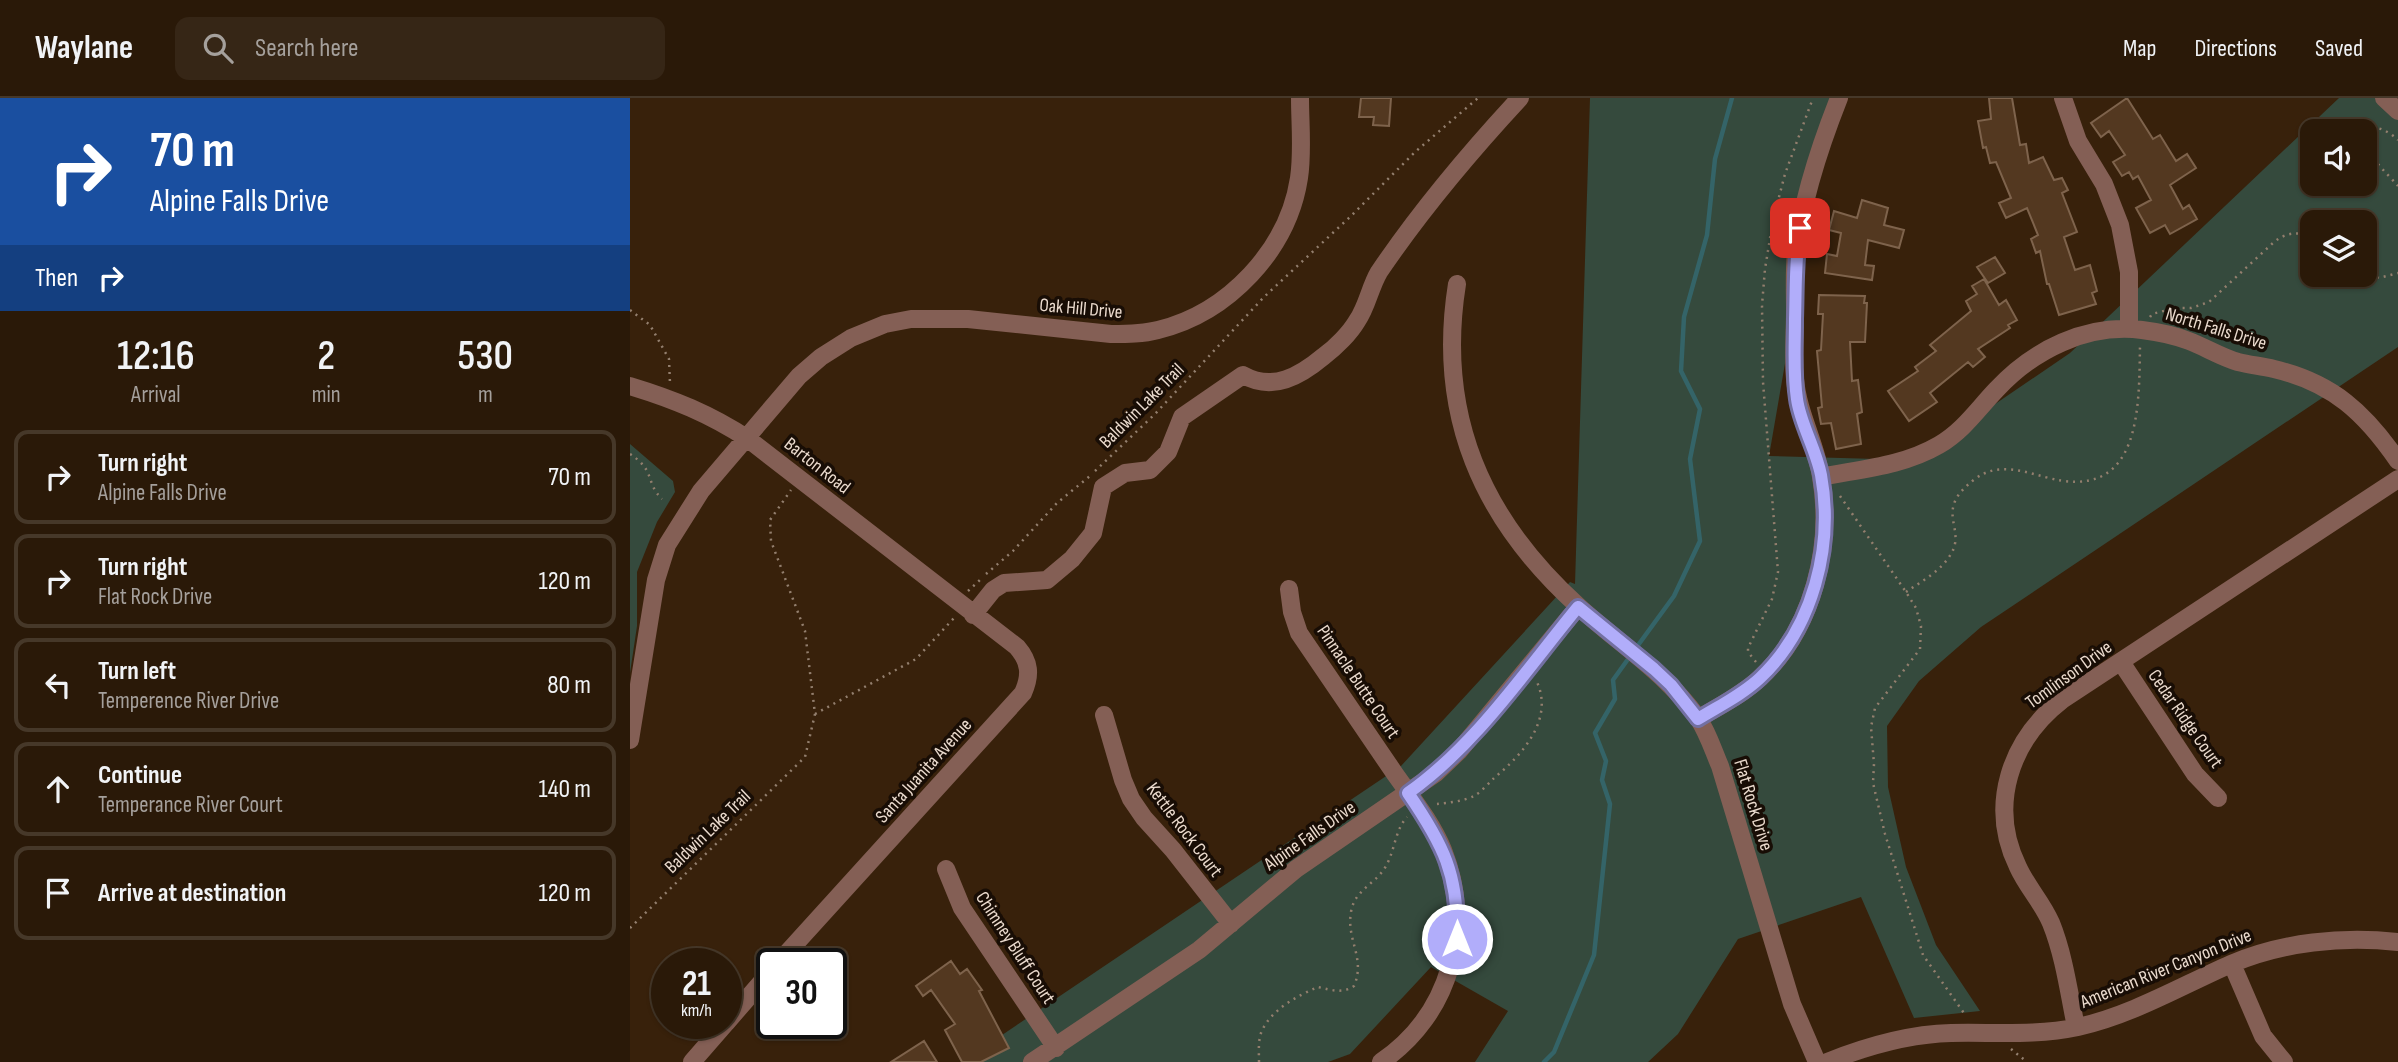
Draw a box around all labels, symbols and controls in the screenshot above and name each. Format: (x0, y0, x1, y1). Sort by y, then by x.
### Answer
search box (175, 17, 665, 80)
text: Waylane (35, 28, 133, 68)
icon: search (199, 29, 237, 67)
text: Search here (255, 33, 358, 64)
text: Map (2123, 34, 2156, 63)
text: Directions (2194, 34, 2277, 63)
text: Saved (2315, 34, 2363, 63)
map controls (2300, 119, 2377, 287)
button: sound (2300, 119, 2377, 196)
text: 70 m (150, 122, 235, 181)
icon: right (35, 126, 126, 217)
text: Alpine Falls Drive (150, 182, 329, 221)
pin (1770, 198, 1830, 258)
icon: arrive (1781, 209, 1819, 247)
button: layers (2300, 210, 2377, 287)
icon: right (92, 259, 130, 297)
text: Then (35, 263, 78, 294)
street label: Oak Hill Drive (1039, 294, 1123, 324)
street label: North Falls Drive (2163, 303, 2269, 355)
text: 12:16 (117, 331, 195, 382)
text: 2 (317, 331, 335, 382)
text: 530 (458, 331, 513, 382)
street label: Baldwin Lake Trail (1095, 359, 1189, 453)
text: Arrival (131, 381, 181, 409)
text: min (312, 381, 341, 409)
text: m (478, 381, 493, 409)
street label: Barton Road (779, 433, 855, 499)
text: Turn right (98, 448, 187, 479)
icon: right (39, 458, 77, 496)
text: 70 m (548, 462, 591, 493)
text: Alpine Falls Drive (98, 479, 227, 507)
text: Turn right (98, 552, 187, 583)
icon: right (39, 562, 77, 600)
text: 120 m (538, 566, 591, 597)
text: Flat Rock Drive (98, 583, 212, 611)
street label: Pinnacle Butte Court (1312, 621, 1404, 743)
street label: Tomlinson Drive (2021, 636, 2117, 714)
text: Turn left (98, 656, 176, 687)
street label: Cedar Ridge Court (2143, 665, 2228, 773)
icon: left (39, 666, 77, 704)
text: 80 m (547, 670, 591, 701)
text: Temperence River Drive (98, 687, 279, 715)
street label: Santa Juanita Avenue (871, 714, 977, 828)
street label: Flat Rock Drive (1728, 757, 1778, 853)
text: Continue (98, 760, 182, 791)
icon: ahead (39, 770, 77, 808)
text: 140 m (539, 774, 591, 805)
street label: Kettle Rock Court (1141, 778, 1227, 882)
street label: Baldwin Lake Trail (660, 785, 756, 879)
text: Temperance River Court (98, 791, 283, 819)
street label: Alpine Falls Drive (1259, 796, 1360, 877)
icon: arrive (39, 874, 77, 912)
text: Arrive at destination (98, 878, 286, 909)
text: 120 m (538, 878, 591, 909)
street label: Chimney Bluff Court (970, 888, 1060, 1009)
position arrow (1420, 902, 1494, 976)
street label: American River Canyon Drive (2076, 924, 2255, 1014)
speed limit sign: 30 (756, 948, 847, 1039)
text: 21 (682, 963, 711, 1006)
text: km/h (681, 1000, 712, 1021)

